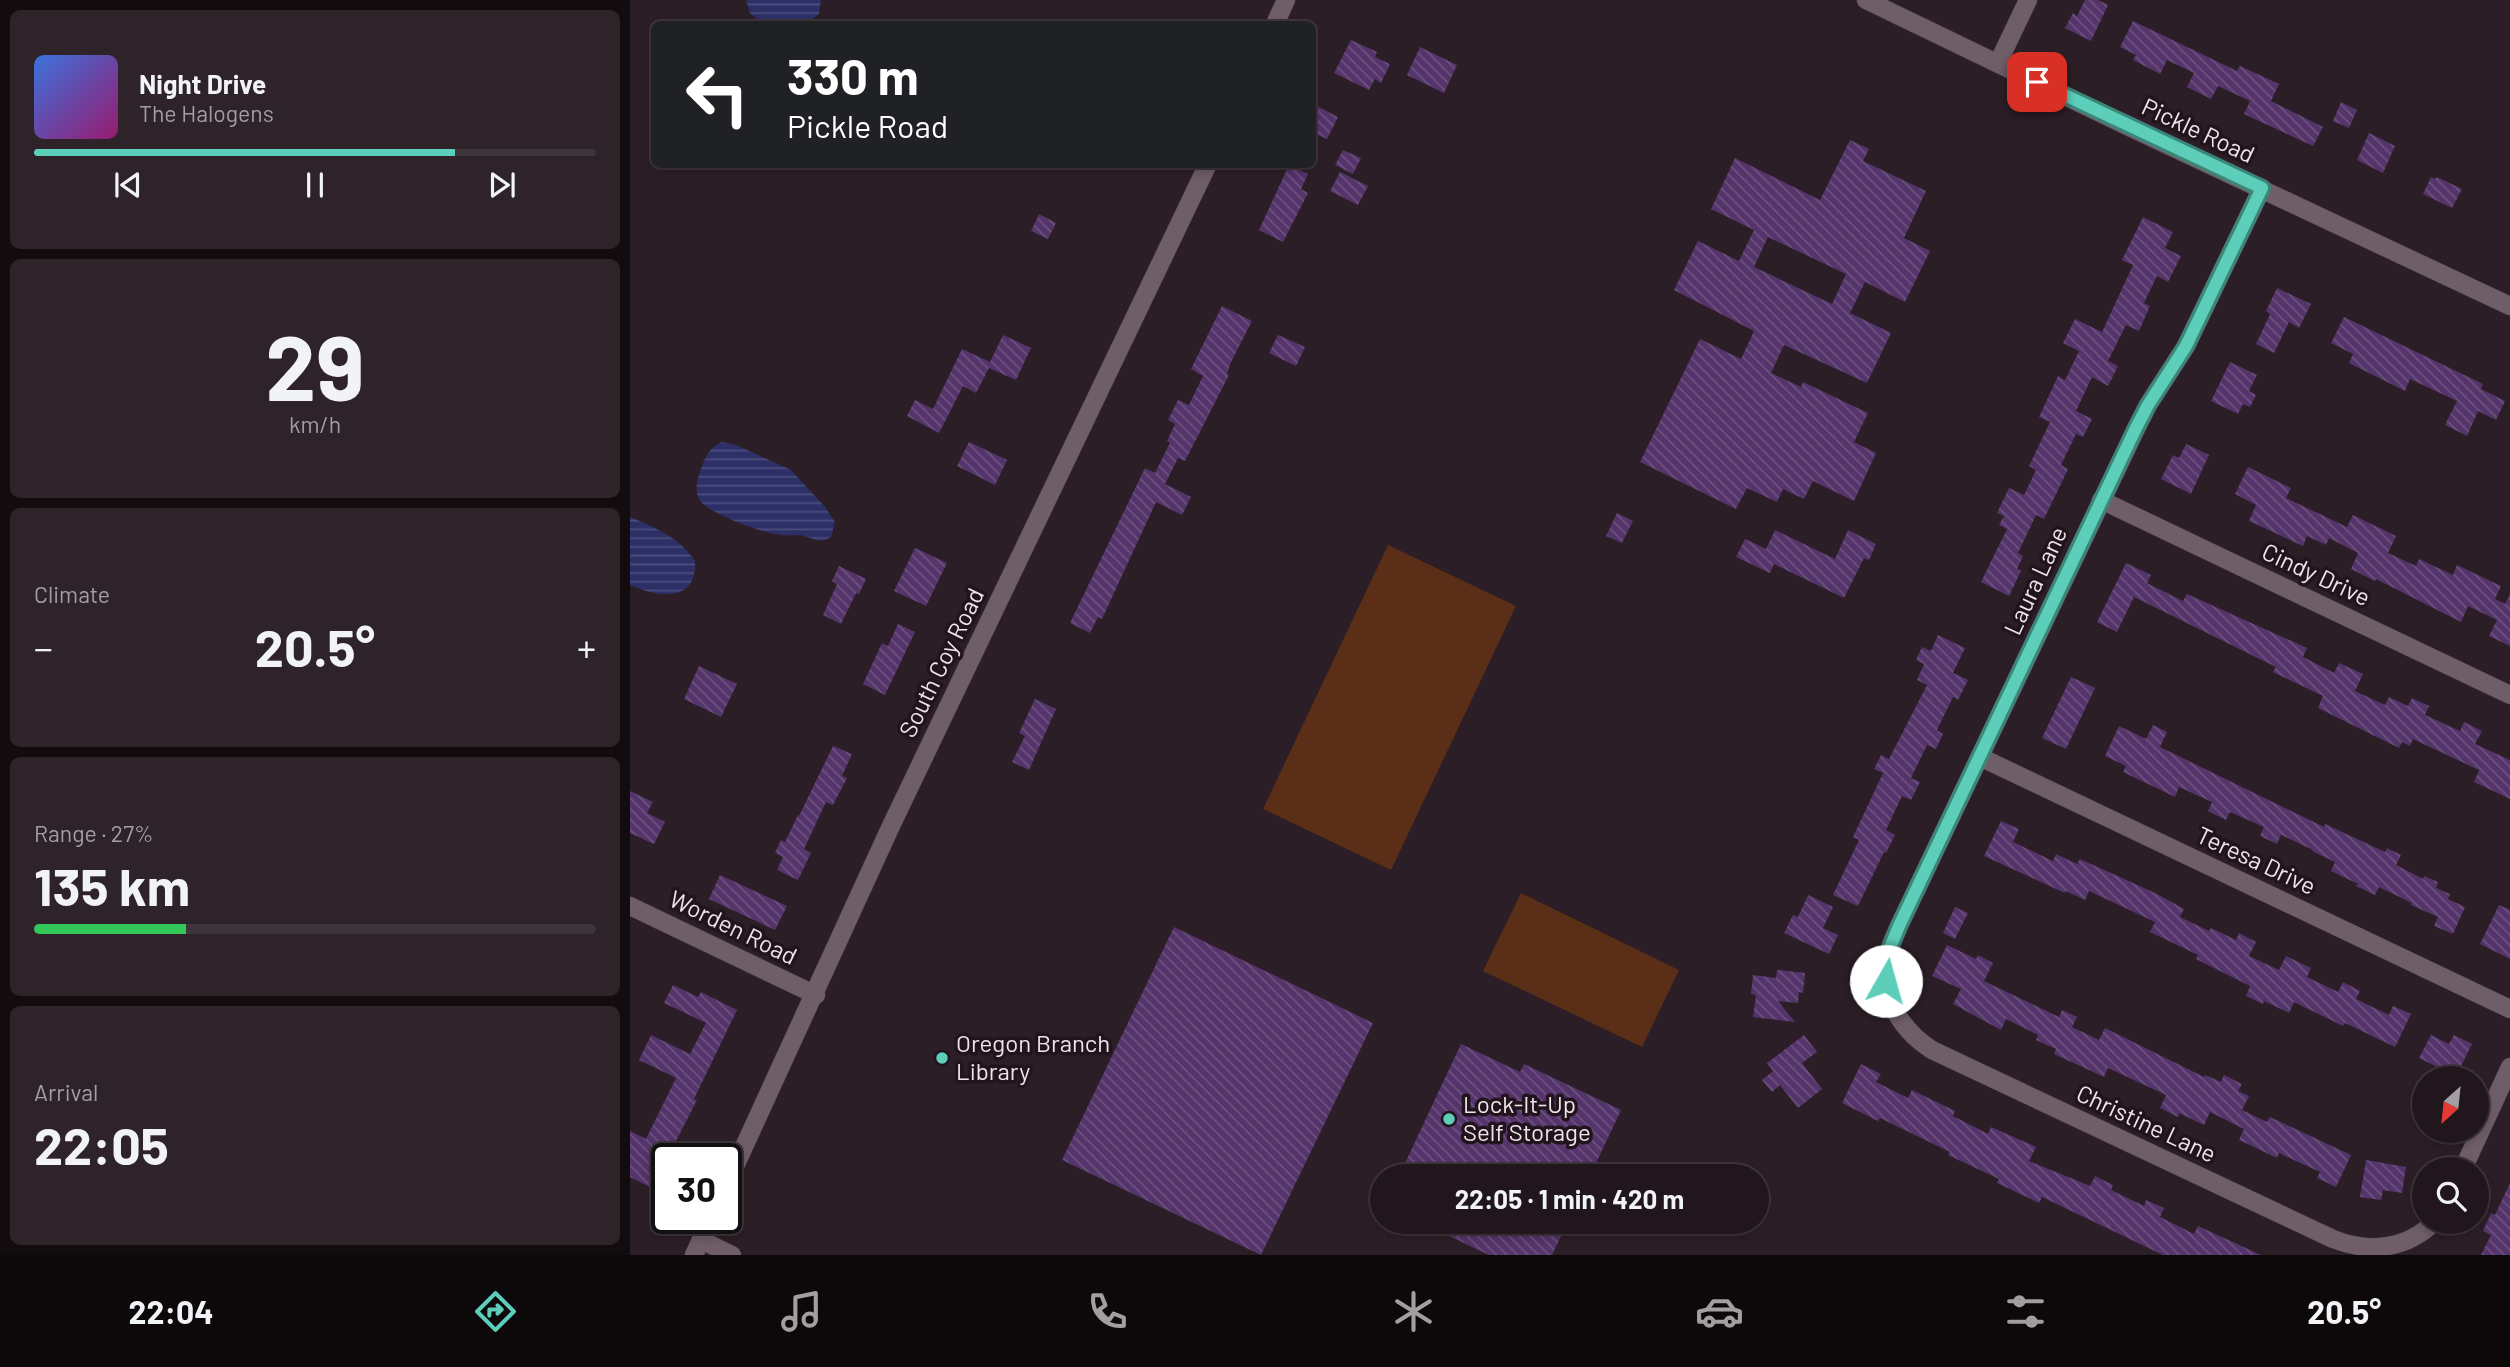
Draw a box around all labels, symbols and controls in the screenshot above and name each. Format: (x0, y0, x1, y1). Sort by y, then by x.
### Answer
text: 330 m (787, 46, 919, 105)
icon: left (672, 49, 763, 140)
pin (2007, 52, 2067, 112)
icon: arrive (2018, 63, 2056, 101)
text: Night Drive (139, 68, 266, 99)
street label: Pickle Road (2138, 91, 2260, 168)
text: The Halogens (139, 99, 274, 127)
text: Pickle Road (787, 106, 948, 144)
icon: previous (109, 166, 147, 204)
icon: pause (296, 166, 334, 204)
icon: next (483, 166, 521, 204)
text: 29 (265, 310, 365, 419)
text: km/h (289, 410, 341, 438)
street label: Laura Lane (1997, 522, 2072, 639)
street label: Cindy Drive (2258, 536, 2375, 611)
text: Climate (34, 580, 110, 608)
street label: South Coy Road (892, 583, 989, 742)
text: 20.5° (255, 615, 375, 677)
text: − (34, 624, 53, 670)
text: + (577, 624, 596, 670)
text: Range · 27% (34, 819, 154, 847)
street label: Teresa Drive (2192, 819, 2321, 900)
text: 135 km (34, 854, 190, 916)
street label: Worden Road (665, 883, 802, 970)
position arrow (1849, 944, 1923, 1018)
place label: Oregon Branch Library (956, 1028, 1110, 1085)
marker: Oregon Branch Library (934, 1050, 950, 1066)
north arrow (2412, 1066, 2488, 1143)
map controls (2412, 1066, 2489, 1234)
text: Arrival (34, 1078, 98, 1106)
street label: Christine Lane (2072, 1078, 2221, 1168)
place label: Lock-It-Up Self Storage (1463, 1089, 1591, 1146)
marker: Lock-It-Up Self Storage (1441, 1111, 1457, 1127)
text: 22:05 (34, 1113, 169, 1175)
speed limit sign: 30 (651, 1143, 742, 1234)
button: search (2412, 1157, 2489, 1234)
text: 22:05 · 1 min · 420 m (1455, 1183, 1684, 1214)
icon: directions (471, 1287, 520, 1336)
icon: music (777, 1287, 826, 1336)
icon: phone (1083, 1287, 1132, 1336)
icon: climate (1389, 1287, 1438, 1336)
icon: car (1695, 1287, 1744, 1336)
icon: filters (2001, 1287, 2050, 1336)
text: 22:04 (129, 1292, 214, 1330)
text: 20.5° (2307, 1292, 2381, 1330)

